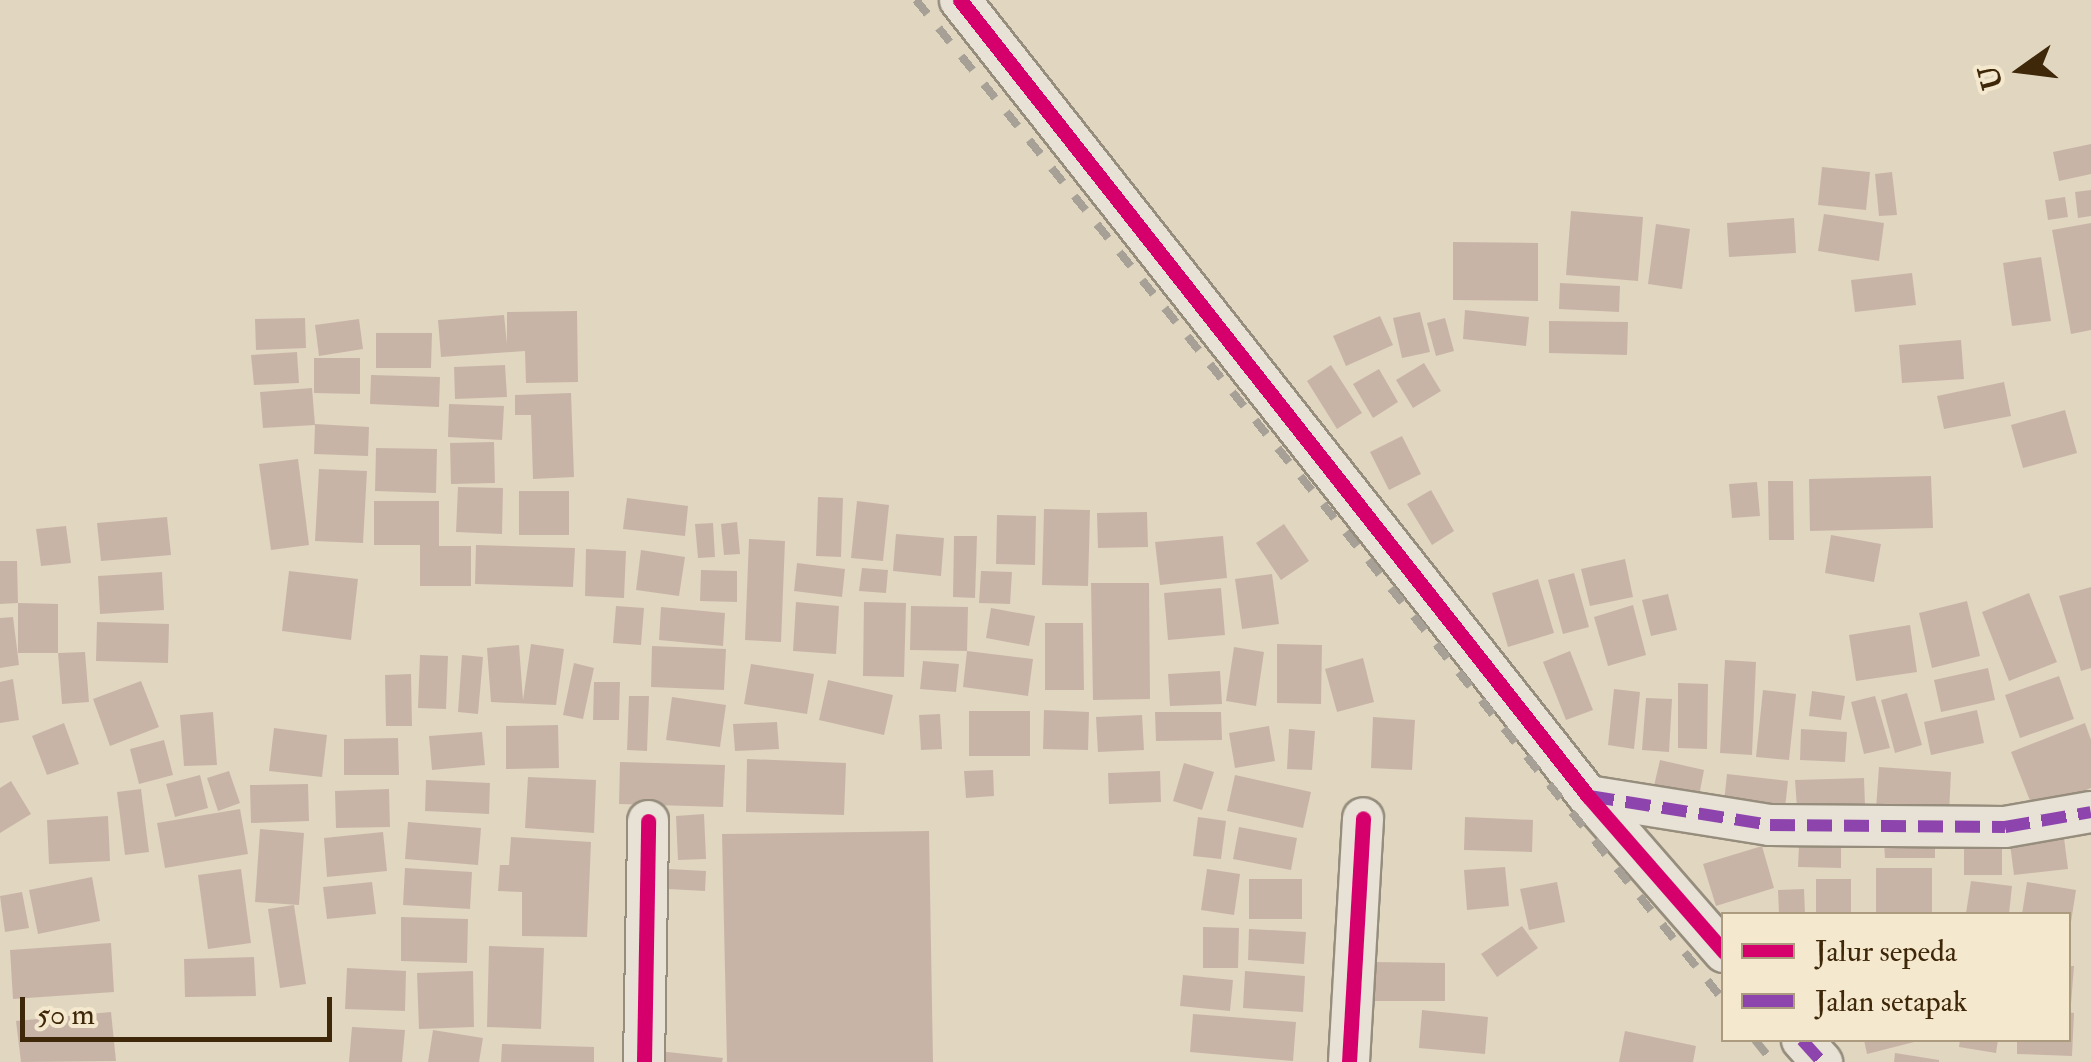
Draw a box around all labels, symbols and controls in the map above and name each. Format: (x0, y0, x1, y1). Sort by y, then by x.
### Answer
north arrow (1971, 20, 2071, 120)
text: U (1972, 62, 2011, 93)
legend (1721, 912, 2071, 1042)
text: Jalur sepeda (1815, 933, 1957, 970)
scale bar (25, 977, 338, 1039)
text: Jalan setapak (1815, 983, 1967, 1020)
text: 50 m (37, 996, 95, 1033)

